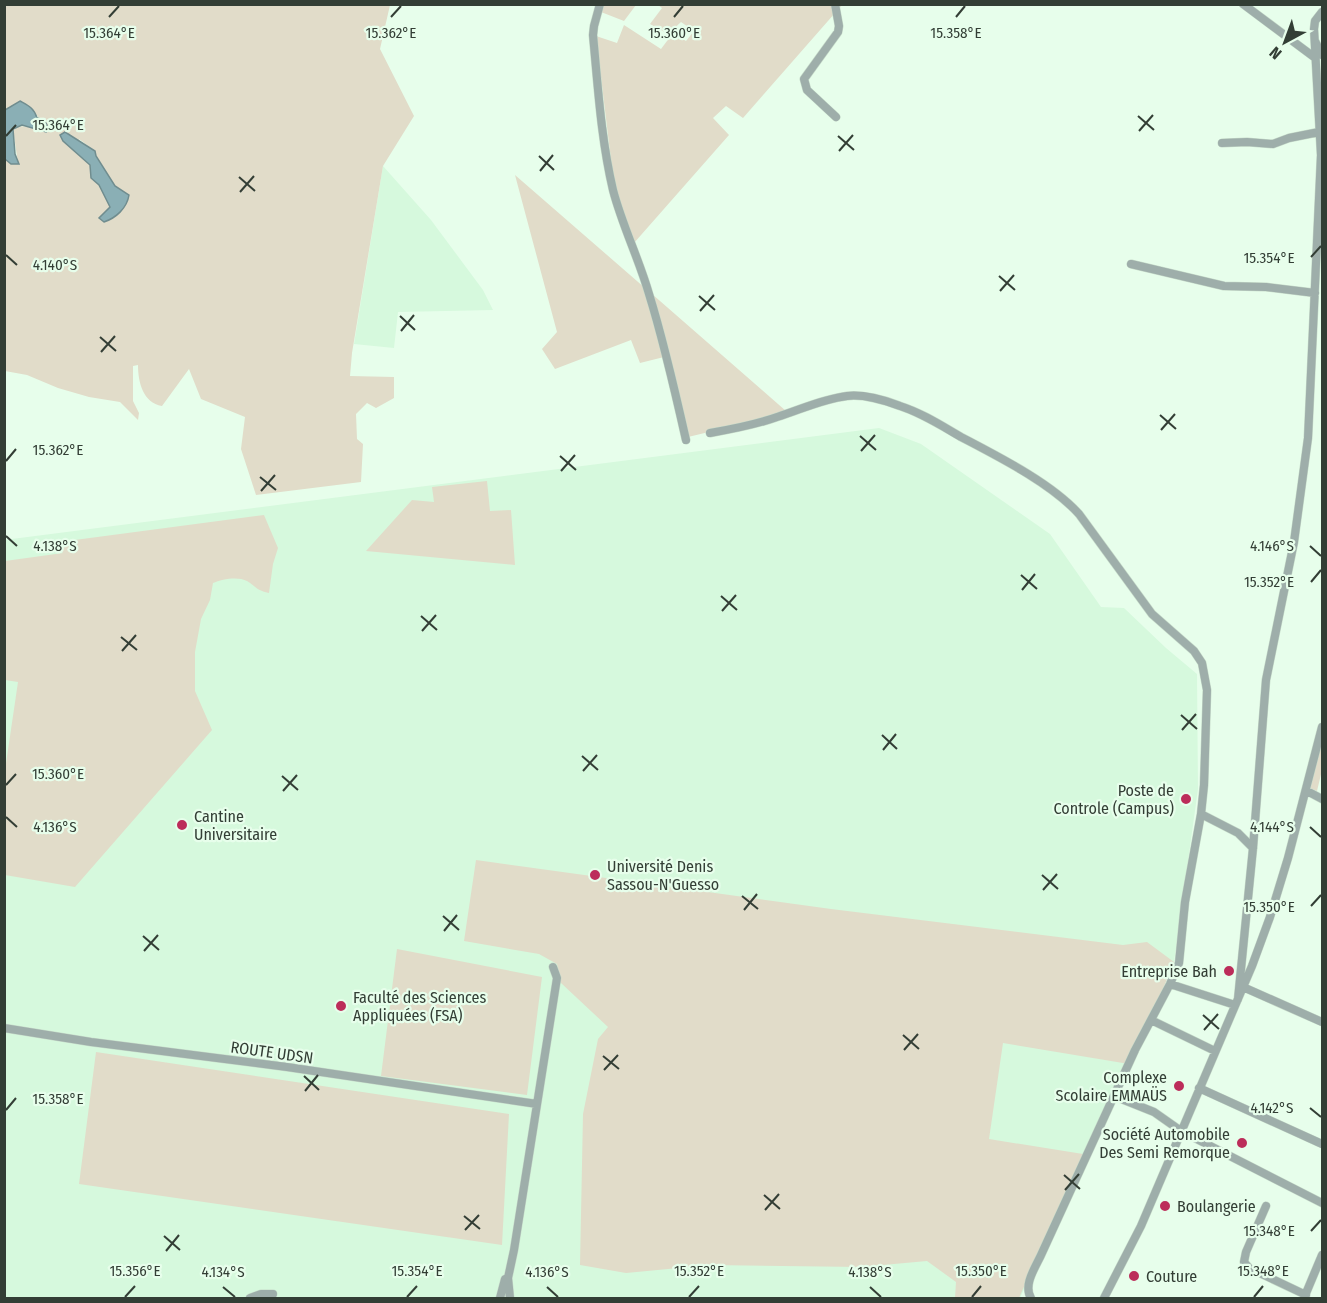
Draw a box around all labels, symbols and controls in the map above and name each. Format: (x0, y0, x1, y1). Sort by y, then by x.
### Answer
north arrow (1255, 12, 1315, 72)
text: 15.364°E (83, 24, 135, 42)
text: 15.362°E (366, 24, 416, 42)
text: 15.360°E (648, 24, 700, 42)
text: 15.358°E (930, 24, 982, 42)
text: N (1266, 43, 1285, 63)
text: 15.364°E (32, 116, 84, 134)
text: 15.354°E (1243, 249, 1295, 267)
text: 4.140°S (33, 256, 77, 274)
text: 15.362°E (33, 441, 83, 459)
text: 4.138°S (33, 537, 77, 555)
text: 4.146°S (1250, 537, 1294, 555)
text: 15.352°E (1244, 573, 1294, 591)
text: 15.360°E (32, 765, 84, 783)
place label: Poste de Controle (Campus) (1053, 781, 1174, 818)
marker: Poste de Controle (Campus) (1179, 792, 1193, 806)
place label: Cantine Universitaire (194, 807, 277, 844)
text: 4.136°S (33, 818, 77, 836)
marker: Cantine Universitaire (175, 818, 189, 832)
text: 4.144°S (1250, 818, 1294, 836)
place label: Université Denis Sassou-N'Guesso (607, 857, 719, 894)
marker: Université Denis Sassou-N'Guesso (588, 868, 602, 882)
text: 15.350°E (1243, 898, 1295, 916)
place label: Entreprise Bah (1121, 962, 1217, 981)
marker: Entreprise Bah (1222, 964, 1236, 978)
place label: Faculté des Sciences Appliquées (FSA) (353, 988, 487, 1025)
marker: Faculté des Sciences Appliquées (FSA) (334, 999, 348, 1013)
street label: ROUTE UDSN (229, 1037, 314, 1068)
place label: Complexe Scolaire EMMAÜS (1056, 1068, 1167, 1105)
marker: Complexe Scolaire EMMAÜS (1172, 1079, 1186, 1093)
text: 15.358°E (32, 1090, 84, 1108)
text: 4.142°S (1251, 1099, 1293, 1117)
place label: Société Automobile Des Semi Remorque (1099, 1125, 1230, 1162)
marker: Société Automobile Des Semi Remorque (1235, 1136, 1249, 1150)
place label: Boulangerie (1177, 1197, 1256, 1216)
marker: Boulangerie (1158, 1199, 1172, 1213)
text: 15.348°E (1243, 1222, 1295, 1240)
text: 15.356°E (109, 1262, 161, 1280)
text: 15.354°E (391, 1262, 443, 1280)
text: 15.352°E (674, 1262, 724, 1280)
text: 15.350°E (955, 1262, 1007, 1280)
text: 15.348°E (1237, 1262, 1289, 1280)
text: 4.134°S (201, 1263, 245, 1281)
text: 4.136°S (525, 1263, 569, 1281)
text: 4.138°S (848, 1263, 892, 1281)
place label: Couture (1146, 1267, 1197, 1286)
marker: Couture (1127, 1269, 1141, 1283)

